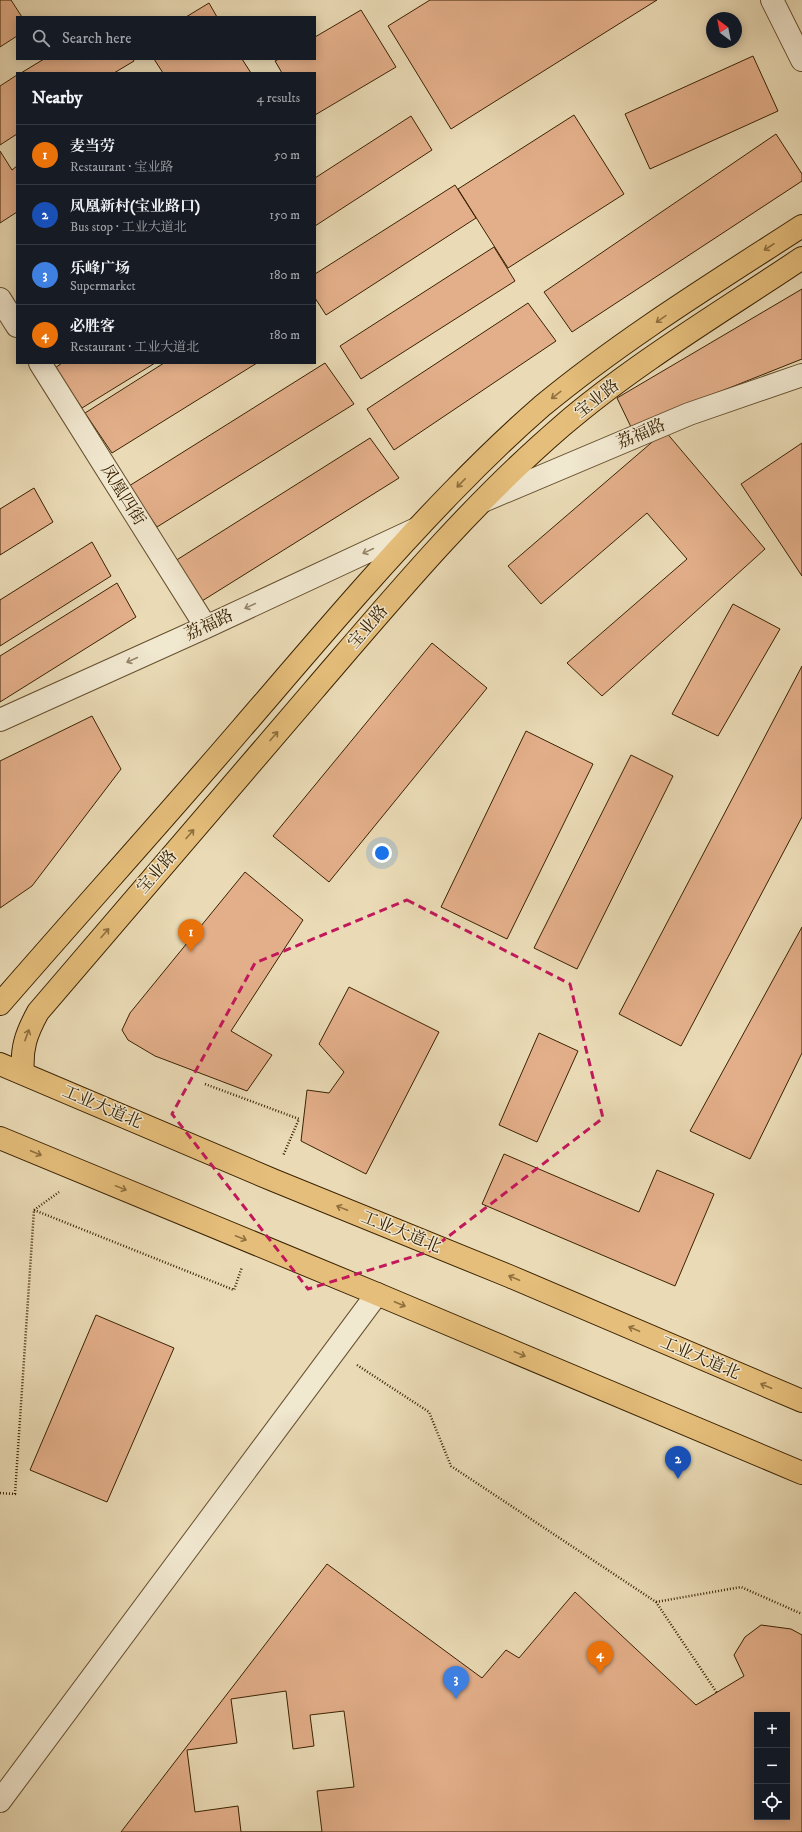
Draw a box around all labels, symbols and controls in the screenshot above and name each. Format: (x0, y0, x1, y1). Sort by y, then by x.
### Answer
north arrow (706, 12, 742, 48)
search box (16, 16, 316, 60)
icon: search (30, 27, 52, 49)
text: Search here (62, 29, 131, 48)
text: Nearby (32, 87, 82, 109)
text: 4 results (257, 90, 300, 106)
text: 麦当劳 (70, 137, 115, 156)
text: 1 (43, 147, 47, 163)
text: 50 m (274, 147, 300, 163)
text: Restaurant · 宝业路 (70, 159, 173, 175)
text: 凤凰新村(宝业路口) (70, 197, 200, 216)
text: 2 (42, 207, 48, 223)
text: 150 m (269, 207, 300, 223)
text: Bus stop · 工业大道北 (70, 219, 187, 235)
one-way arrow (764, 243, 775, 251)
text: 乐峰广场 (70, 259, 130, 278)
text: 3 (43, 267, 47, 283)
text: 180 m (269, 267, 300, 283)
text: Supermarket (70, 278, 136, 294)
one-way arrow (656, 315, 667, 323)
text: 必胜客 (70, 317, 115, 336)
text: 4 (41, 327, 49, 343)
text: 180 m (269, 327, 300, 343)
text: Restaurant · 工业大道北 (70, 339, 199, 355)
street label: 宝业路 (570, 375, 624, 423)
one-way arrow (551, 391, 562, 400)
street label: 荔福路 (613, 414, 669, 454)
street label: 凤凰四街 (96, 460, 150, 530)
one-way arrow (456, 478, 466, 488)
one-way arrow (363, 548, 375, 555)
street label: 宝业路 (343, 601, 393, 653)
one-way arrow (245, 603, 257, 610)
street label: 荔福路 (181, 604, 237, 646)
one-way arrow (127, 657, 139, 664)
one-way arrow (270, 730, 279, 741)
one-way arrow (185, 829, 194, 839)
your location (372, 843, 392, 863)
street label: 宝业路 (132, 846, 182, 898)
pin: 1 (178, 919, 204, 952)
one-way arrow (101, 928, 110, 938)
one-way arrow (23, 1030, 31, 1042)
street label: 工业大道北 (59, 1080, 145, 1134)
one-way arrow (30, 1150, 42, 1157)
one-way arrow (115, 1185, 127, 1193)
one-way arrow (336, 1204, 348, 1211)
street label: 工业大道北 (357, 1206, 445, 1258)
one-way arrow (235, 1234, 247, 1242)
one-way arrow (509, 1274, 521, 1282)
one-way arrow (394, 1300, 406, 1308)
one-way arrow (628, 1325, 640, 1333)
street label: 工业大道北 (657, 1331, 743, 1385)
one-way arrow (514, 1351, 526, 1358)
one-way arrow (761, 1382, 773, 1389)
pin: 2 (665, 1446, 691, 1479)
pin: 4 (587, 1641, 613, 1674)
pin: 3 (443, 1666, 469, 1699)
map controls (754, 1712, 790, 1820)
button: + (754, 1712, 790, 1748)
button: − (754, 1748, 790, 1784)
button: locate (754, 1784, 790, 1820)

